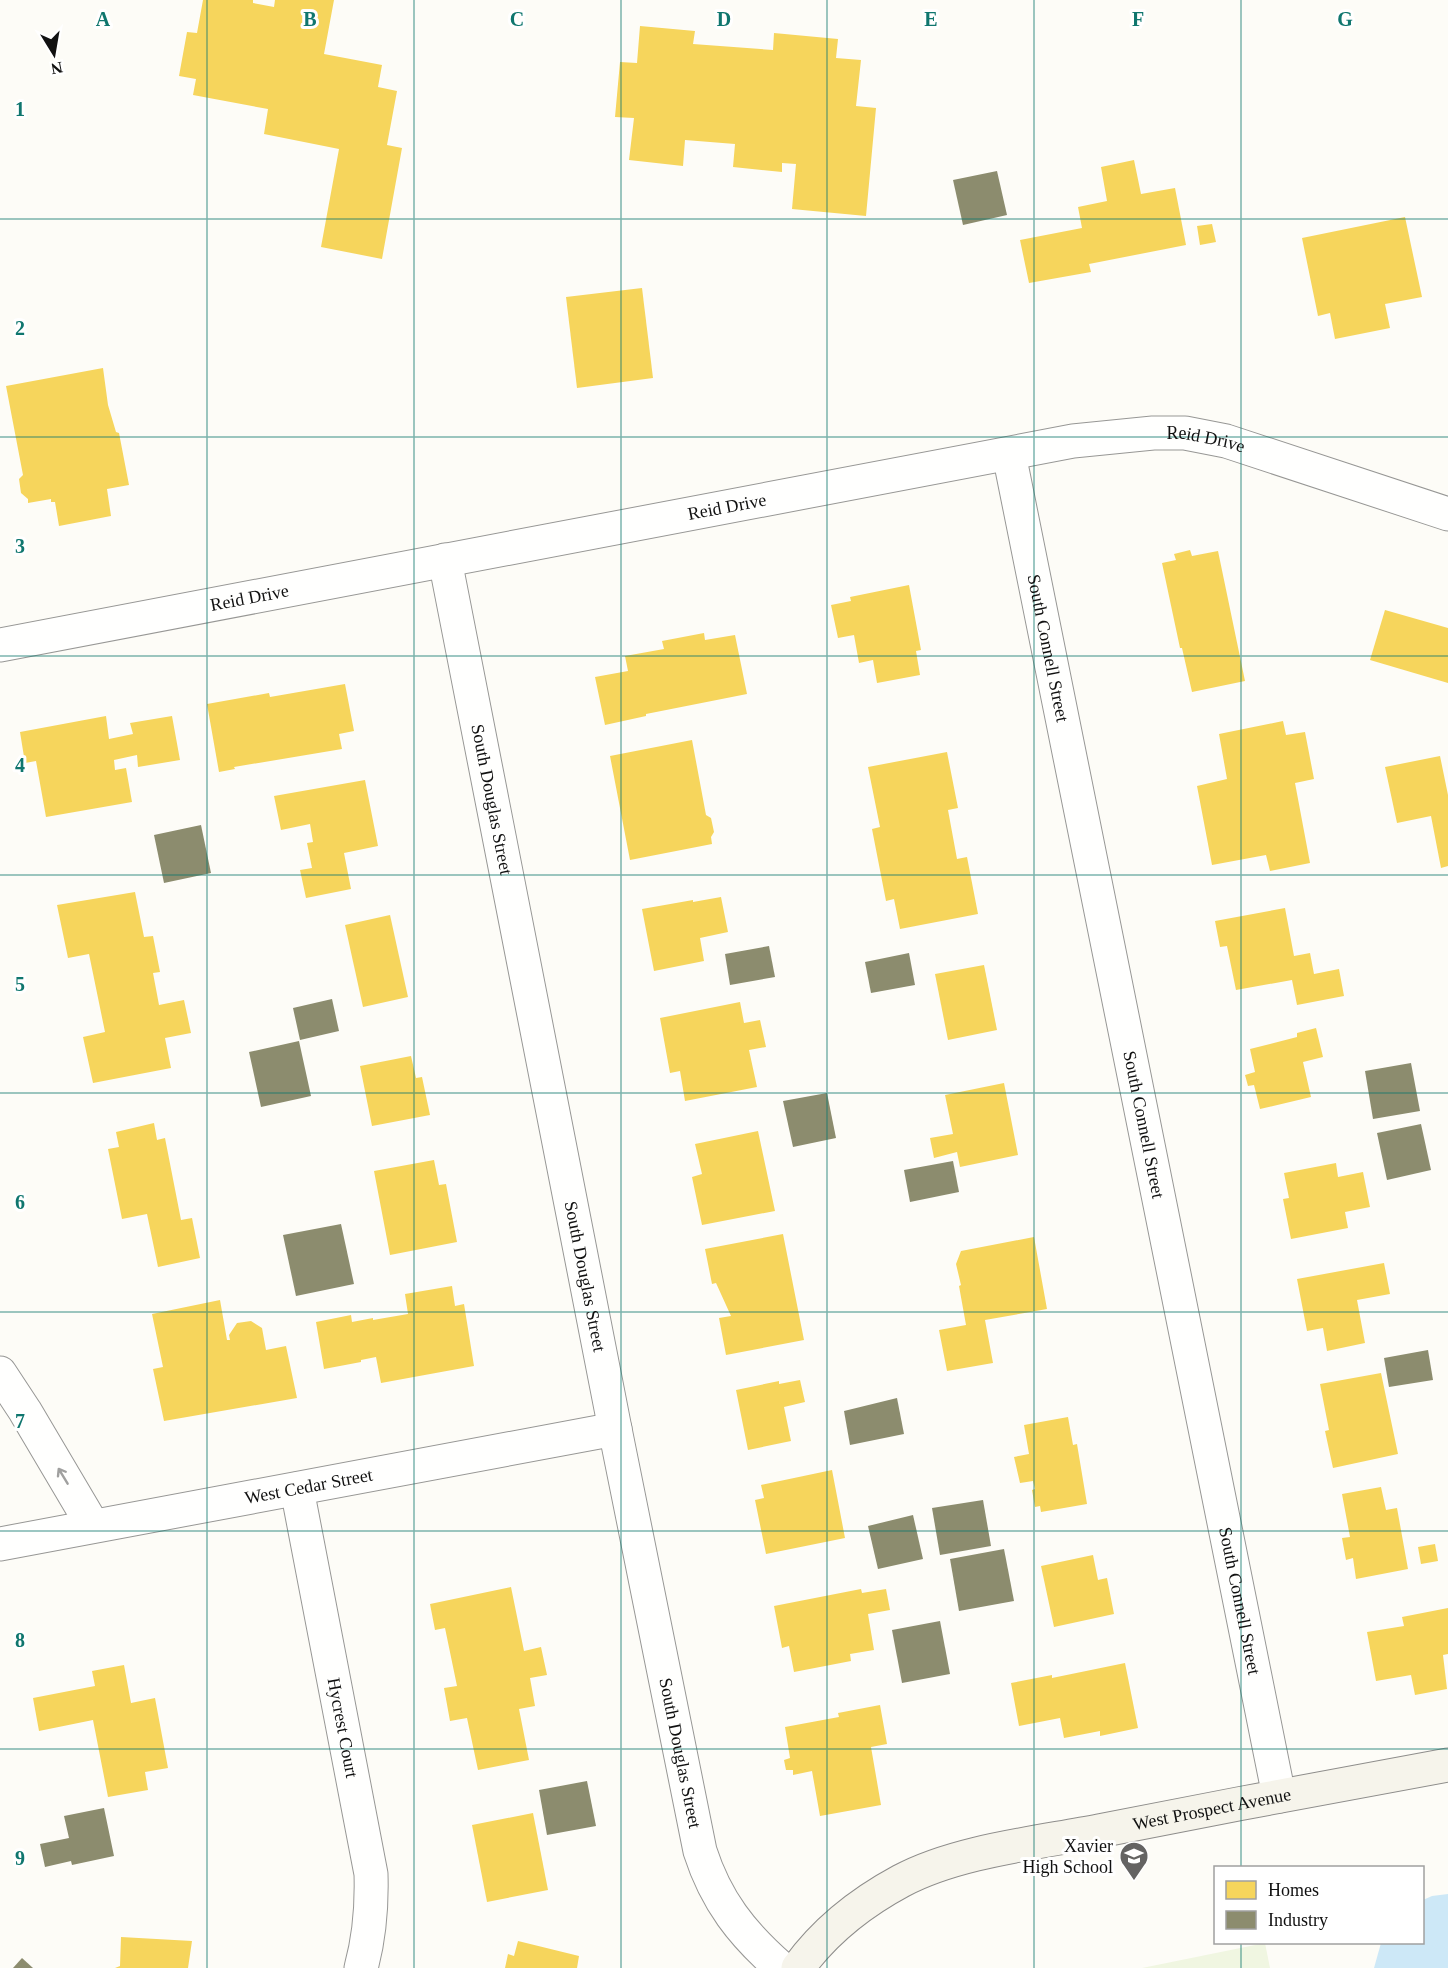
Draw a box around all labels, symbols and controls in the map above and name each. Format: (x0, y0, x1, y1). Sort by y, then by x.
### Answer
text: A (96, 8, 111, 30)
text: B (303, 8, 317, 30)
text: C (510, 8, 524, 30)
text: D (717, 8, 731, 30)
text: E (924, 8, 938, 30)
text: F (1132, 8, 1144, 30)
text: G (1337, 8, 1353, 30)
north arrow (24, 24, 84, 84)
text: N (49, 59, 64, 78)
text: 1 (15, 98, 25, 120)
text: 2 (15, 317, 25, 339)
street label: Reid Drive (1167, 423, 1248, 457)
street label: Reid Drive (686, 490, 768, 524)
text: 3 (15, 535, 25, 557)
street label: South Connell Street (1023, 573, 1073, 724)
street label: Reid Drive (209, 580, 290, 615)
street label: South Douglas Street (467, 722, 516, 877)
text: 4 (15, 754, 25, 776)
text: 5 (15, 973, 25, 995)
street label: South Connell Street (1119, 1049, 1169, 1200)
text: 6 (15, 1191, 25, 1213)
street label: South Douglas Street (561, 1199, 610, 1353)
text: 7 (15, 1410, 25, 1432)
street label: West Cedar Street (243, 1465, 374, 1508)
one-way arrow (57, 1467, 68, 1485)
street label: South Connell Street (1215, 1525, 1264, 1677)
text: 8 (15, 1629, 25, 1651)
street label: Hycrest Court (323, 1676, 362, 1779)
street label: South Douglas Street (655, 1676, 705, 1830)
street label: West Prospect Avenue (1131, 1784, 1293, 1834)
place label: Xavier High School (1022, 1836, 1113, 1877)
school or university icon: Xavier High School (1118, 1840, 1150, 1882)
text: 9 (15, 1847, 25, 1869)
legend (1214, 1866, 1424, 1944)
text: Homes (1268, 1880, 1319, 1900)
text: Industry (1268, 1910, 1328, 1930)

